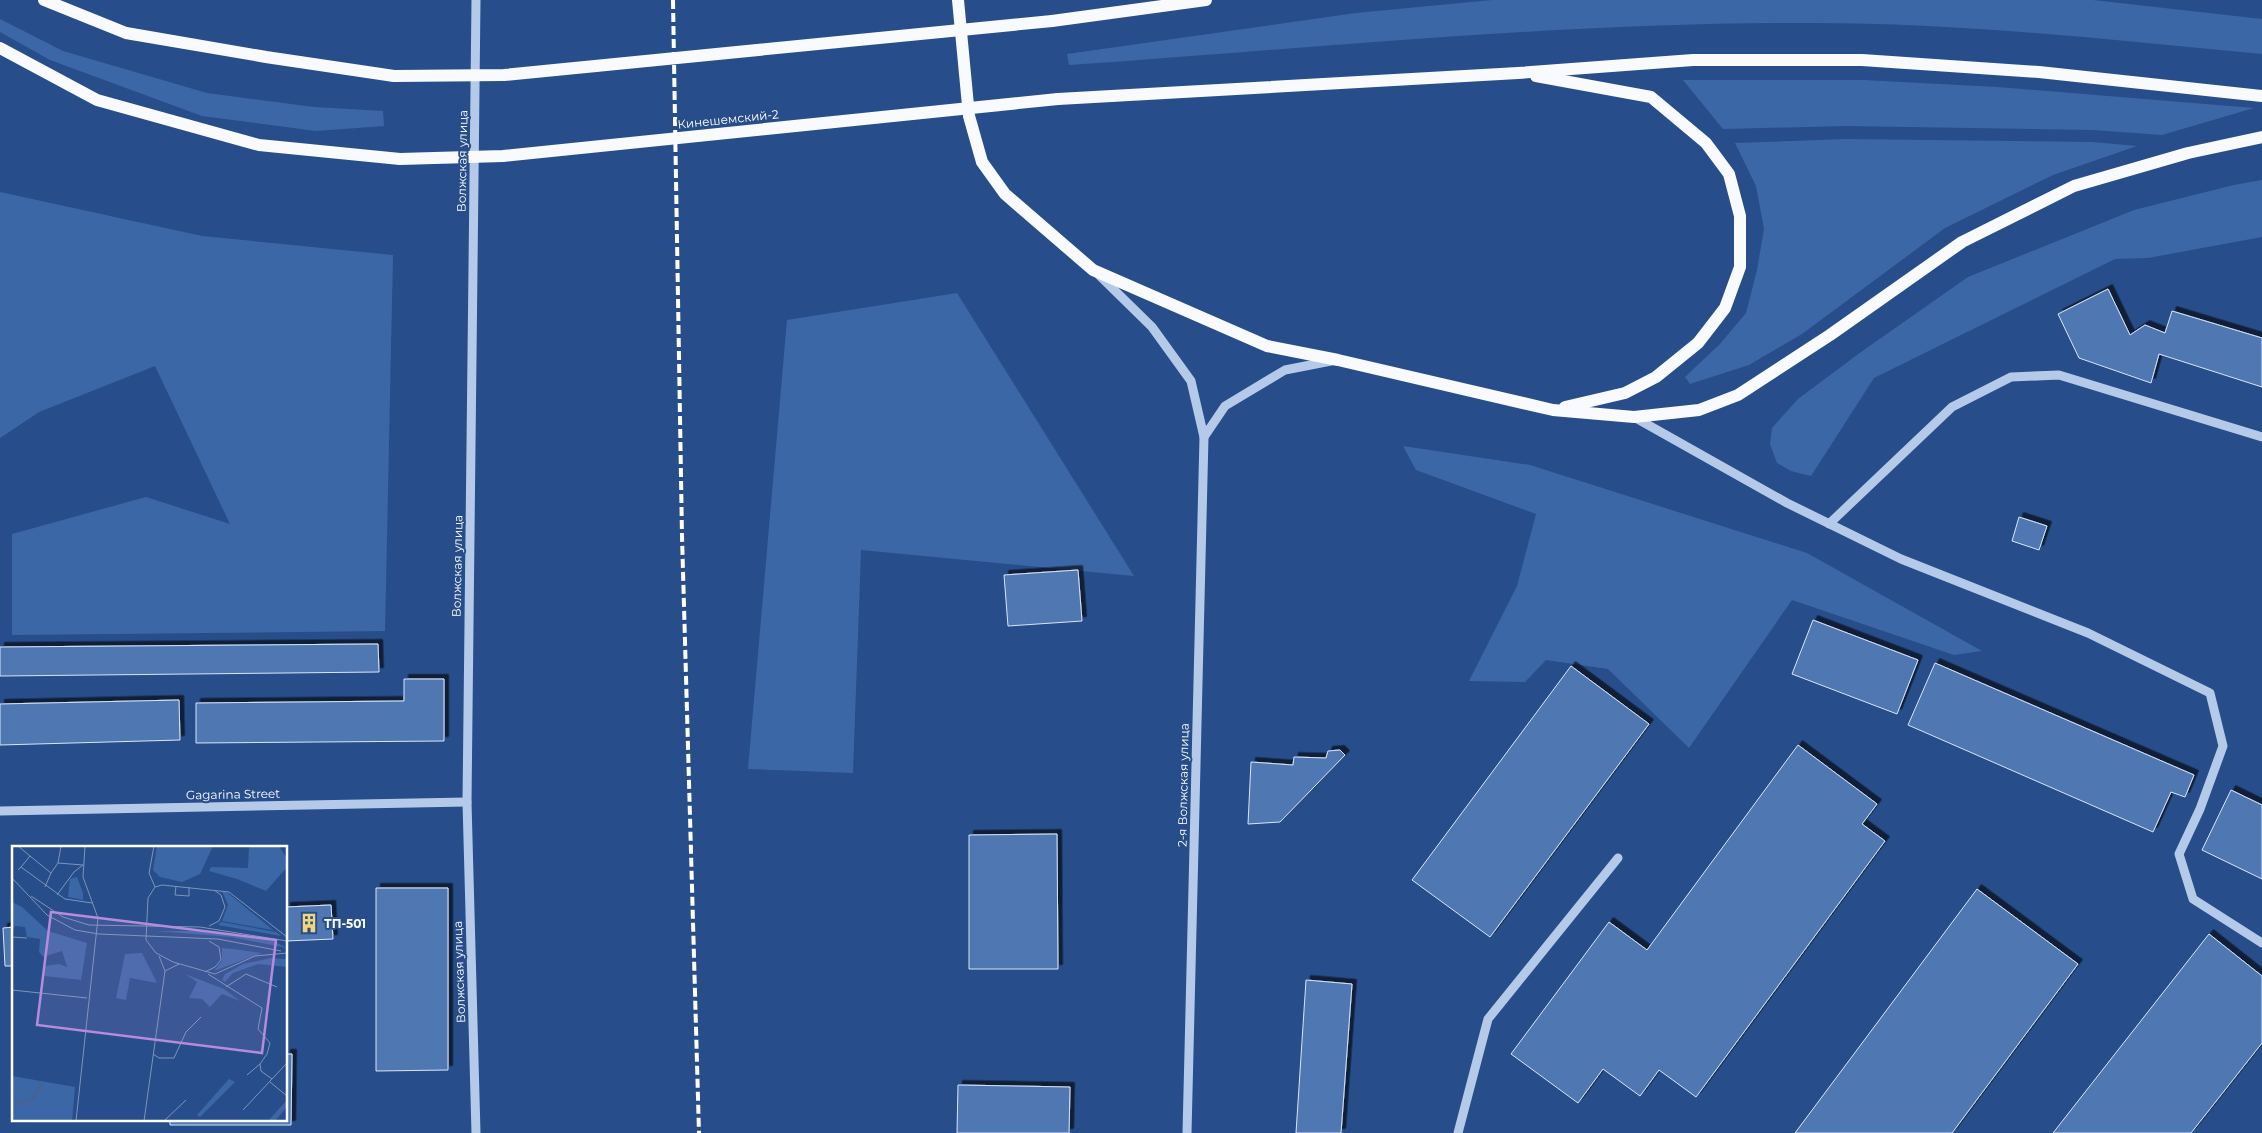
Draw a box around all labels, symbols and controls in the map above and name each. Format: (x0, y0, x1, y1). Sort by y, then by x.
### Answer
street label: Кинешемский-2 (677, 106, 779, 132)
street label: Волжская улица (454, 110, 470, 212)
street label: Волжская улица (449, 515, 465, 617)
street label: 2-я Волжская улица (1174, 723, 1192, 847)
street label: Gagarina Street (186, 786, 280, 802)
inset map (12, 846, 288, 1120)
building icon: ТП-501 (298, 912, 320, 934)
place label: ТП-501 (324, 916, 366, 931)
street label: Волжская улица (450, 921, 468, 1023)

